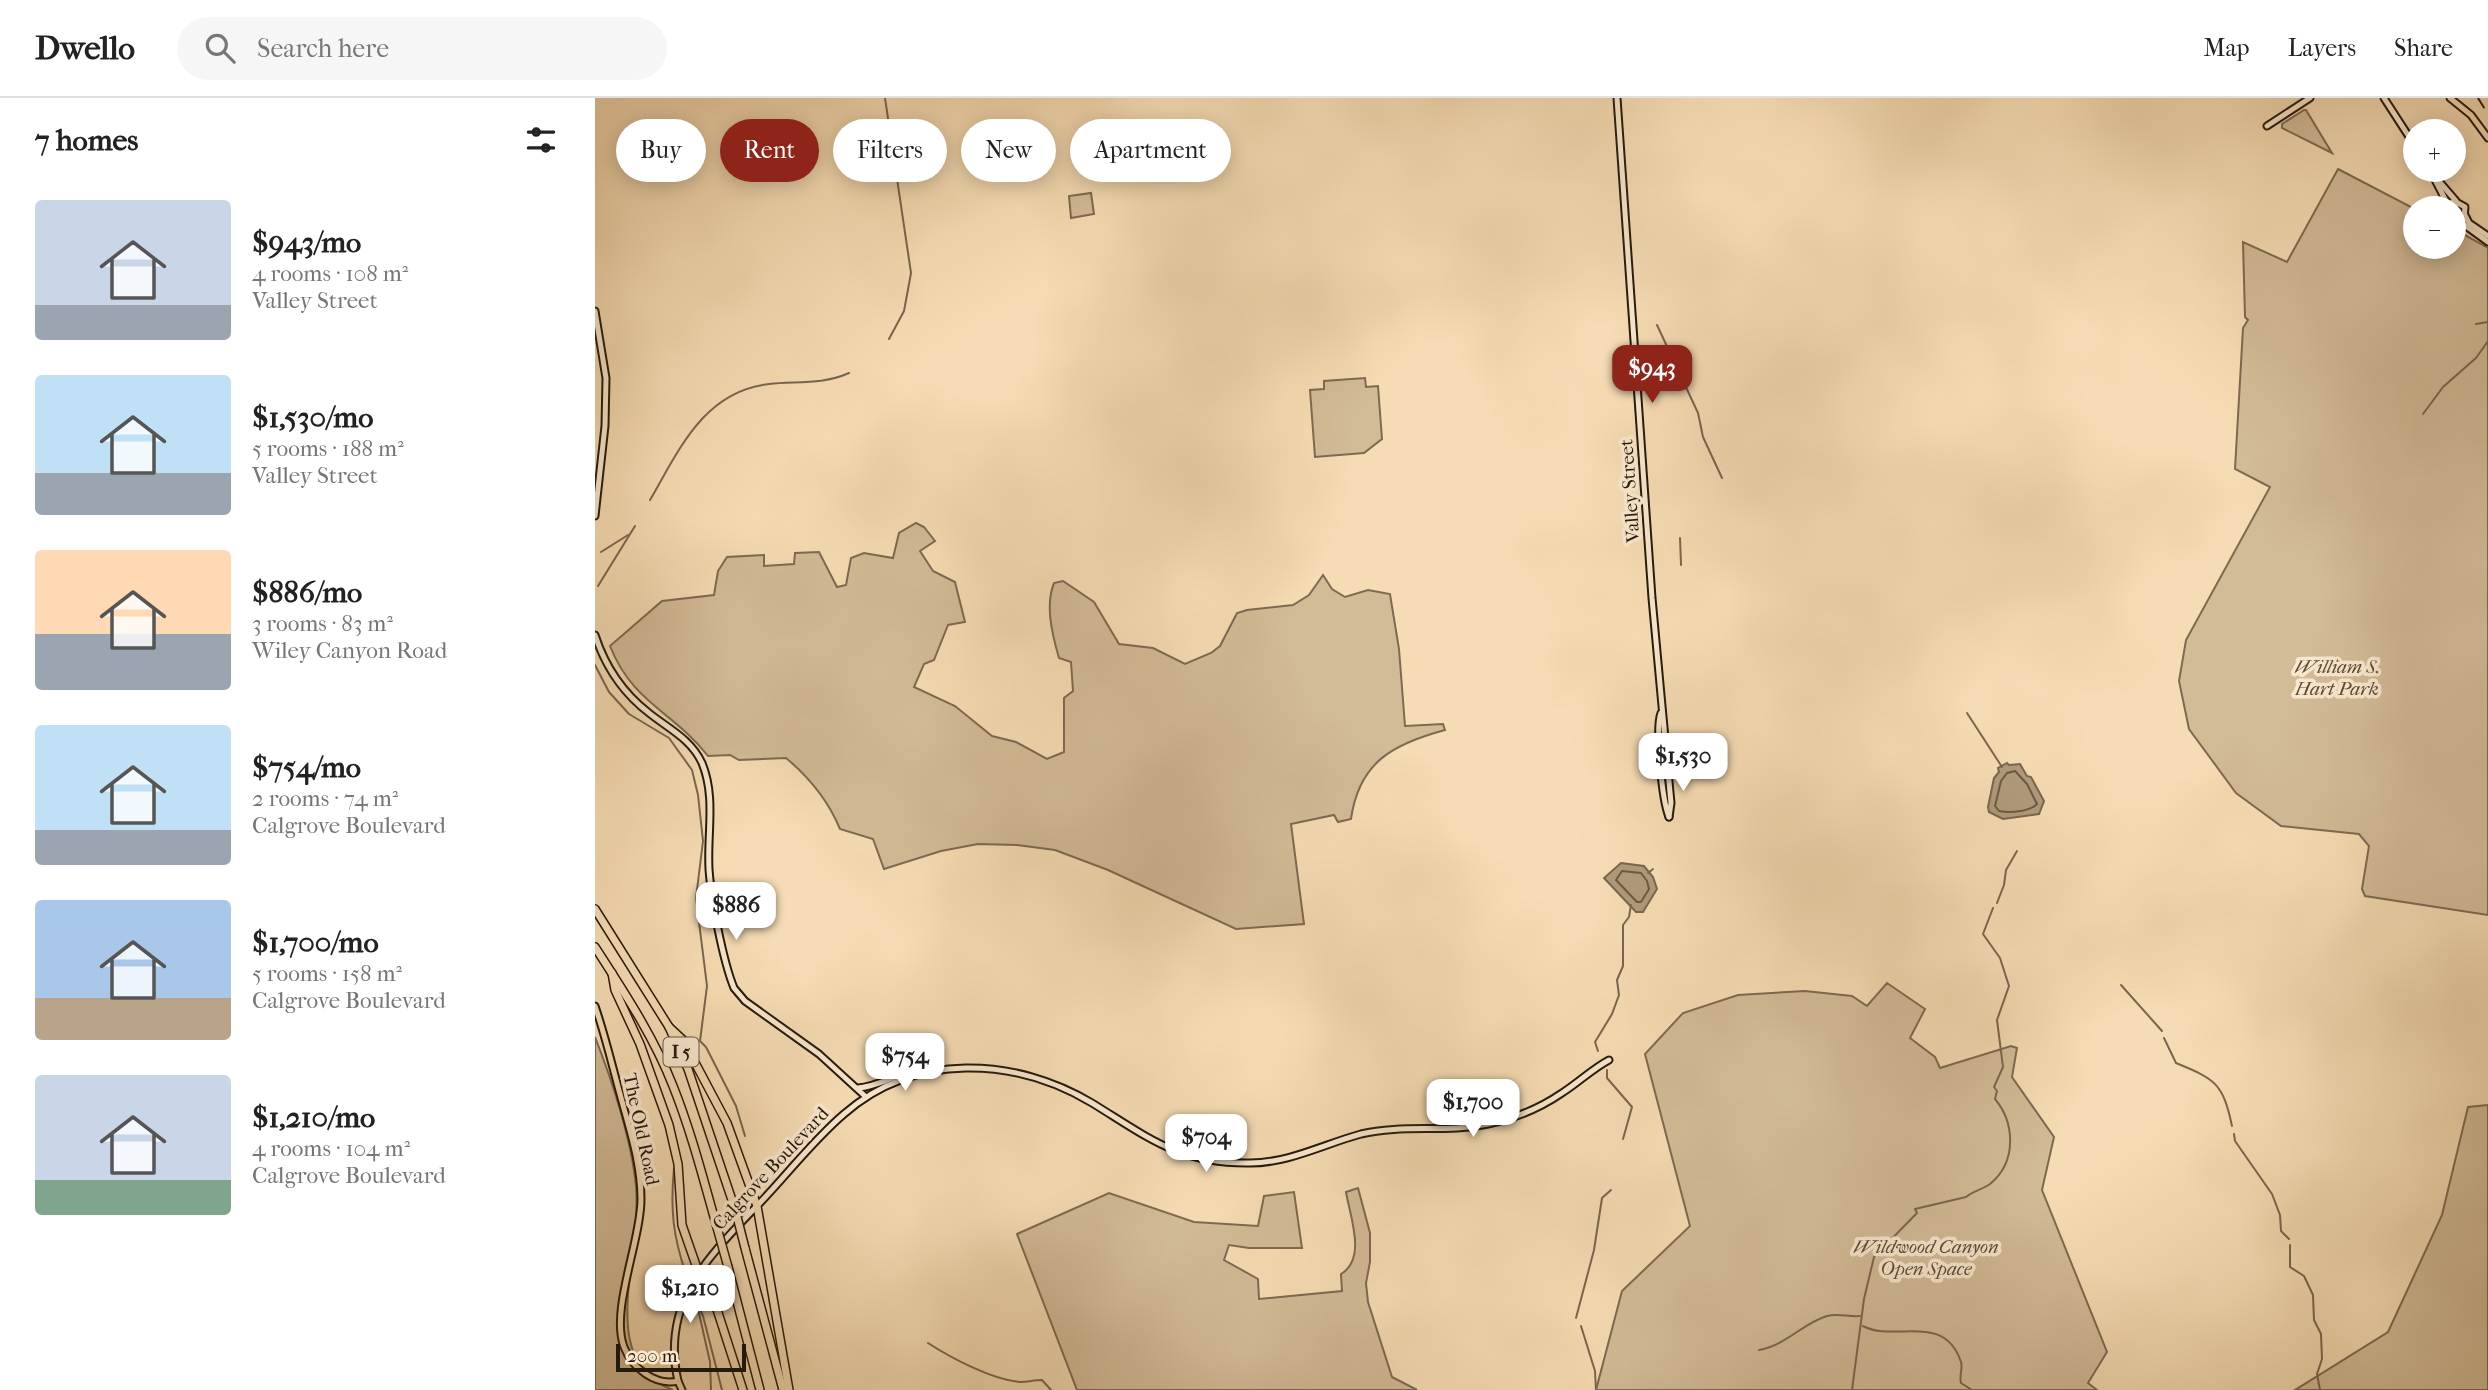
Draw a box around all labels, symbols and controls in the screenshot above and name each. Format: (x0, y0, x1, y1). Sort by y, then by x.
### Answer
search box (177, 17, 667, 80)
text: Dwello (35, 29, 135, 68)
icon: search (201, 29, 239, 67)
text: Search here (257, 33, 389, 64)
text: Map (2204, 34, 2250, 62)
text: Layers (2288, 34, 2356, 62)
text: Share (2394, 34, 2453, 62)
chip: Buy (616, 119, 706, 182)
chip: Rent (720, 119, 819, 182)
chip: Filters (833, 119, 947, 182)
chip: New (961, 119, 1056, 182)
chip: Apartment (1070, 119, 1231, 182)
map controls (2403, 119, 2466, 259)
button: + (2403, 119, 2466, 182)
icon: filters (522, 121, 560, 159)
text: 7 homes (35, 123, 138, 158)
button: − (2403, 196, 2466, 259)
text: $943/mo (252, 225, 361, 260)
icon: home (91, 228, 175, 312)
text: 4 rooms · 108 m² (252, 260, 408, 287)
text: Valley Street (252, 287, 378, 314)
pin: $943 (1611, 345, 1693, 405)
text: $943 (1628, 354, 1676, 381)
text: $1,530/mo (252, 400, 373, 435)
icon: home (91, 403, 175, 487)
text: 5 rooms · 188 m² (252, 435, 404, 462)
street label: Valley Street (1615, 438, 1645, 544)
text: Valley Street (252, 462, 378, 489)
text: $886/mo (252, 575, 362, 610)
icon: home (91, 578, 175, 662)
text: 3 rooms · 83 m² (252, 610, 393, 637)
text: Wiley Canyon Road (252, 637, 447, 664)
park label: William S. Hart Park (2294, 656, 2380, 700)
pin: $1,530 (1626, 734, 1740, 793)
text: $1,530 (1655, 742, 1711, 769)
text: $754/mo (252, 750, 361, 785)
icon: home (91, 753, 175, 837)
text: 2 rooms · 74 m² (252, 785, 398, 812)
text: Calgrove Boulevard (252, 812, 446, 839)
pin: $886 (695, 882, 777, 942)
text: $886 (712, 891, 760, 918)
text: $1,700/mo (252, 925, 379, 960)
icon: home (91, 928, 175, 1012)
text: 5 rooms · 158 m² (252, 960, 402, 987)
text: Calgrove Boulevard (252, 987, 446, 1014)
pin: $754 (864, 1034, 946, 1093)
road number: I 5 (663, 1037, 699, 1066)
text: $754 (881, 1042, 929, 1069)
street label: The Old Road (618, 1071, 664, 1188)
pin: $1,700 (1416, 1080, 1530, 1139)
text: $1,700 (1443, 1088, 1503, 1115)
text: $1,210/mo (252, 1100, 375, 1135)
street label: Calgrove Boulevard (708, 1102, 834, 1235)
icon: home (91, 1103, 175, 1187)
pin: $704 (1165, 1114, 1247, 1174)
text: $704 (1181, 1123, 1231, 1150)
text: 4 rooms · 104 m² (252, 1135, 410, 1162)
text: Calgrove Boulevard (252, 1162, 446, 1189)
park label: Wildwood Canyon Open Space (1853, 1236, 1999, 1280)
pin: $1,210 (633, 1266, 747, 1325)
text: $1,210 (661, 1274, 719, 1301)
scale bar (616, 1341, 745, 1373)
text: 200 m (627, 1345, 678, 1367)

